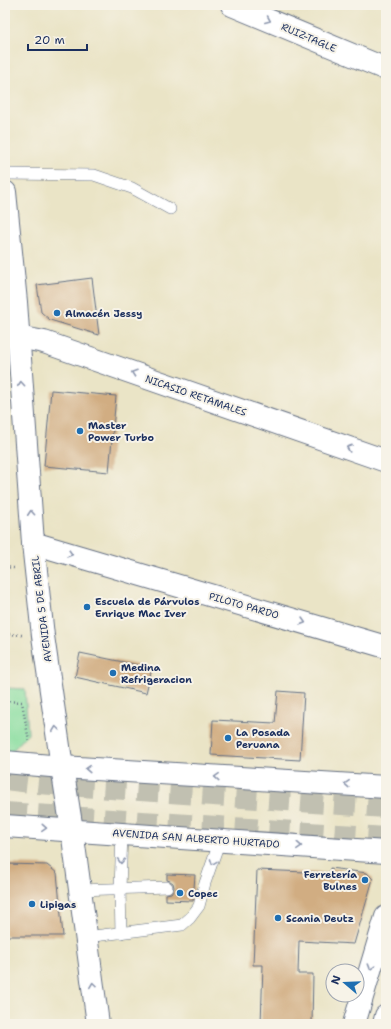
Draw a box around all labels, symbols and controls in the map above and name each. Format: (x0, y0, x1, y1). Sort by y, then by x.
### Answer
one-way arrow (264, 15, 272, 23)
street label: RUIZ-TAGLE (279, 20, 338, 55)
scale bar (28, 26, 87, 52)
text: 20 m (34, 32, 65, 48)
place label: Almacén Jessy (65, 307, 142, 320)
marker: Almacén Jessy (52, 308, 62, 318)
one-way arrow (130, 369, 137, 378)
street label: NICASIO RETAMALES (144, 372, 249, 419)
one-way arrow (16, 381, 25, 387)
place label: Master Power Turbo (88, 419, 154, 444)
marker: Master Power Turbo (75, 426, 85, 436)
one-way arrow (346, 444, 353, 452)
one-way arrow (26, 510, 35, 516)
one-way arrow (67, 549, 74, 558)
street label: AVENIDA 5 DE ABRIL (28, 554, 54, 663)
street label: PILOTO PARDO (207, 589, 280, 622)
place label: Escuela de Párvulos Enrique Mac Iver (95, 595, 199, 620)
marker: Escuela de Párvulos Enrique Mac Iver (82, 602, 92, 612)
one-way arrow (299, 617, 306, 626)
place label: Medina Refrigeracion (121, 661, 192, 686)
marker: Medina Refrigeracion (108, 668, 118, 678)
one-way arrow (52, 726, 61, 732)
place label: La Posada Peruana (236, 726, 290, 751)
marker: La Posada Peruana (223, 733, 233, 743)
one-way arrow (85, 764, 91, 773)
one-way arrow (214, 772, 220, 781)
one-way arrow (344, 780, 350, 789)
one-way arrow (41, 824, 47, 833)
street label: AVENIDA SAN ALBERTO HURTADO (112, 826, 280, 851)
one-way arrow (296, 841, 302, 850)
one-way arrow (117, 858, 126, 864)
one-way arrow (209, 858, 217, 865)
place label: Ferretería Bulnes (304, 868, 357, 893)
marker: Ferretería Bulnes (360, 875, 370, 885)
place label: Copec (188, 887, 218, 900)
marker: Copec (175, 888, 185, 898)
place label: Lipigas (40, 898, 76, 911)
marker: Lipigas (27, 899, 37, 909)
place label: Scania Deutz (286, 912, 354, 925)
marker: Scania Deutz (273, 913, 283, 923)
north arrow (325, 963, 365, 1003)
one-way arrow (367, 964, 376, 971)
text: N (328, 973, 345, 986)
one-way arrow (89, 982, 98, 988)

